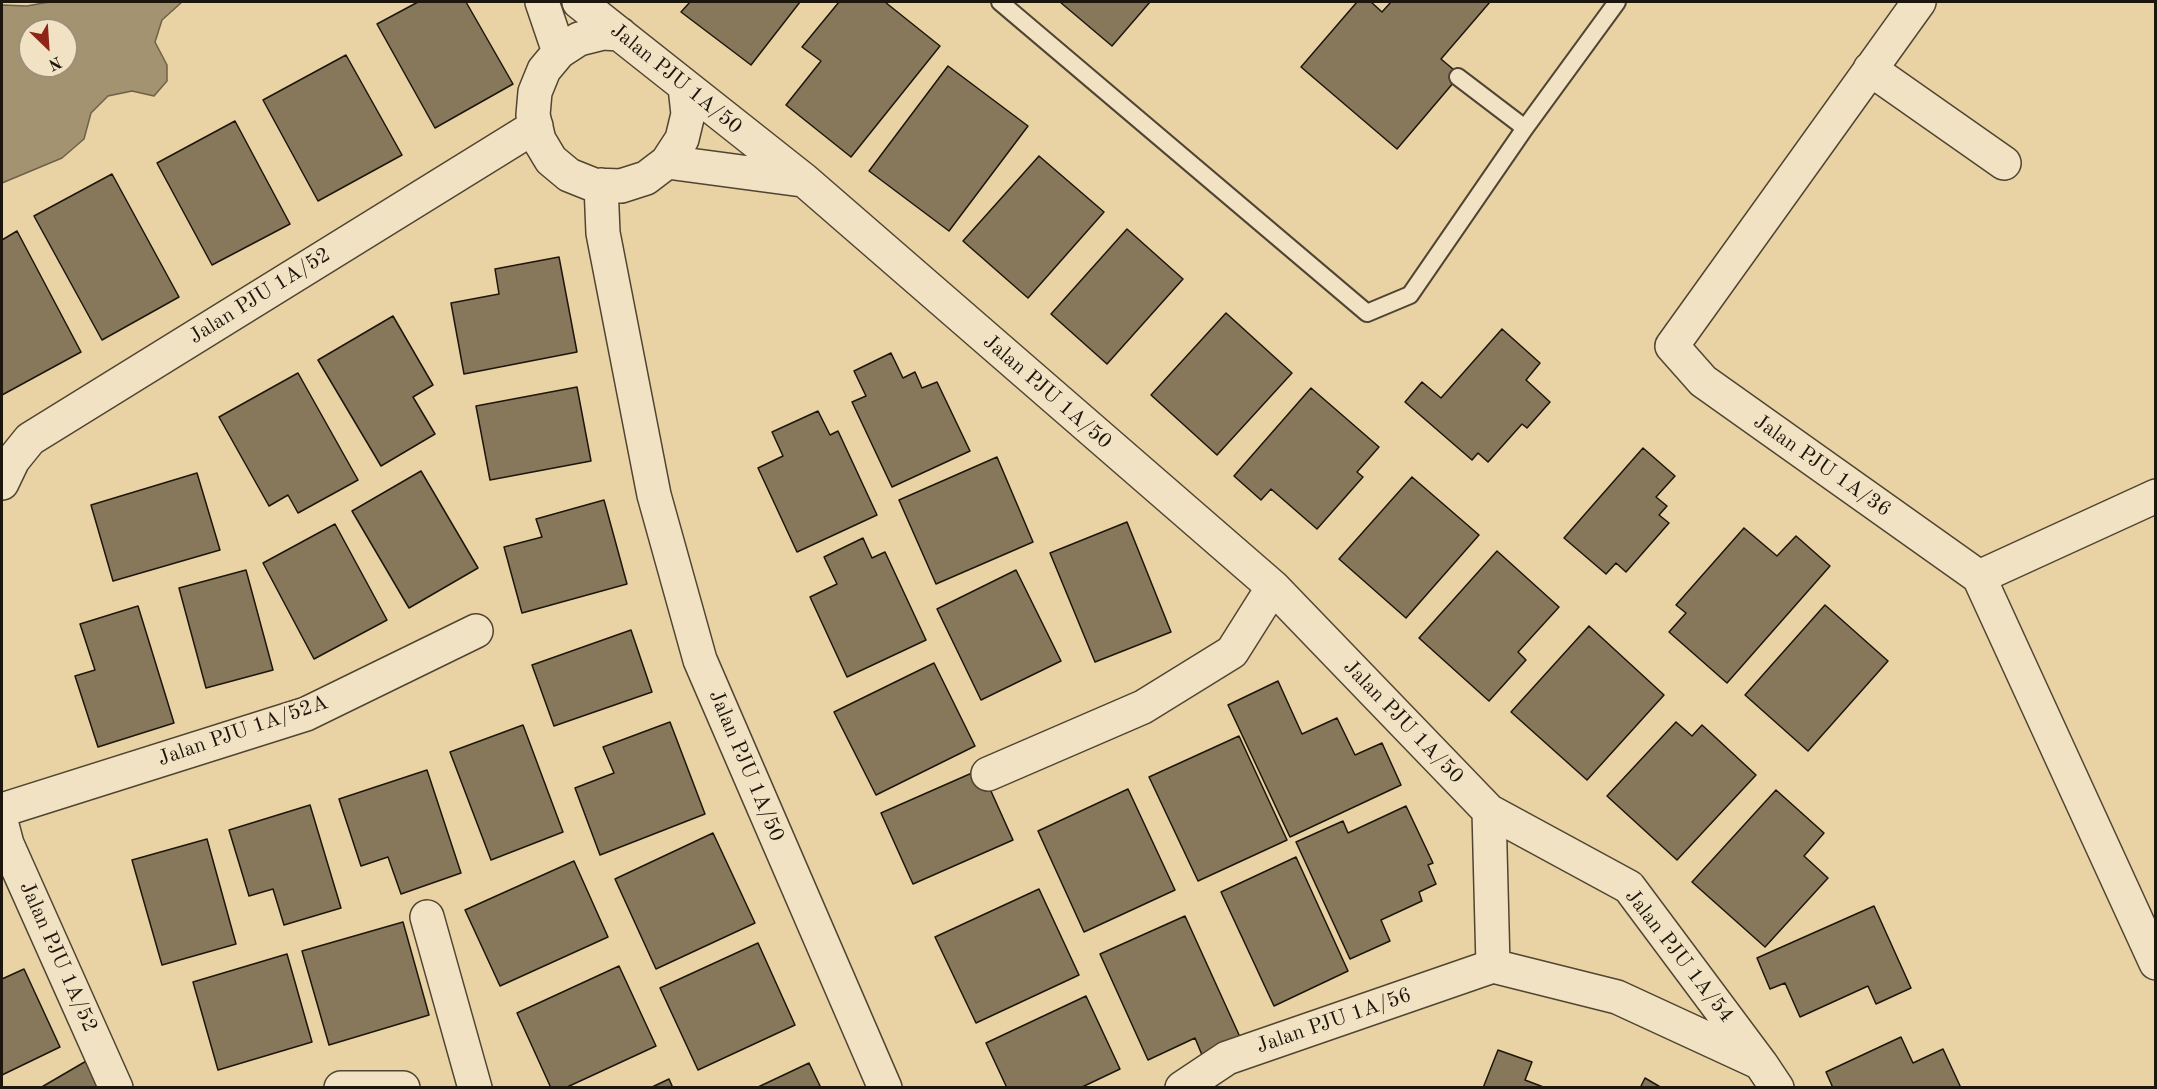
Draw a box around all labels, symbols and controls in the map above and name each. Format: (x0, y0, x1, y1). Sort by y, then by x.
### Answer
north arrow (18, 18, 78, 78)
street label: Jalan PJU 1A/50 (605, 18, 747, 140)
text: N (46, 53, 64, 72)
street label: Jalan PJU 1A/52 (185, 242, 335, 350)
street label: Jalan PJU 1A/50 (978, 329, 1116, 455)
street label: Jalan PJU 1A/36 (1748, 409, 1896, 523)
street label: Jalan PJU 1A/50 (1338, 655, 1468, 789)
street label: Jalan PJU 1A/50 (703, 686, 789, 846)
street label: Jalan PJU 1A/52A (155, 690, 331, 772)
street label: Jalan PJU 1A/52 (14, 878, 102, 1036)
street label: Jalan PJU 1A/54 (1619, 884, 1739, 1028)
street label: Jalan PJU 1A/56 (1253, 983, 1415, 1059)

